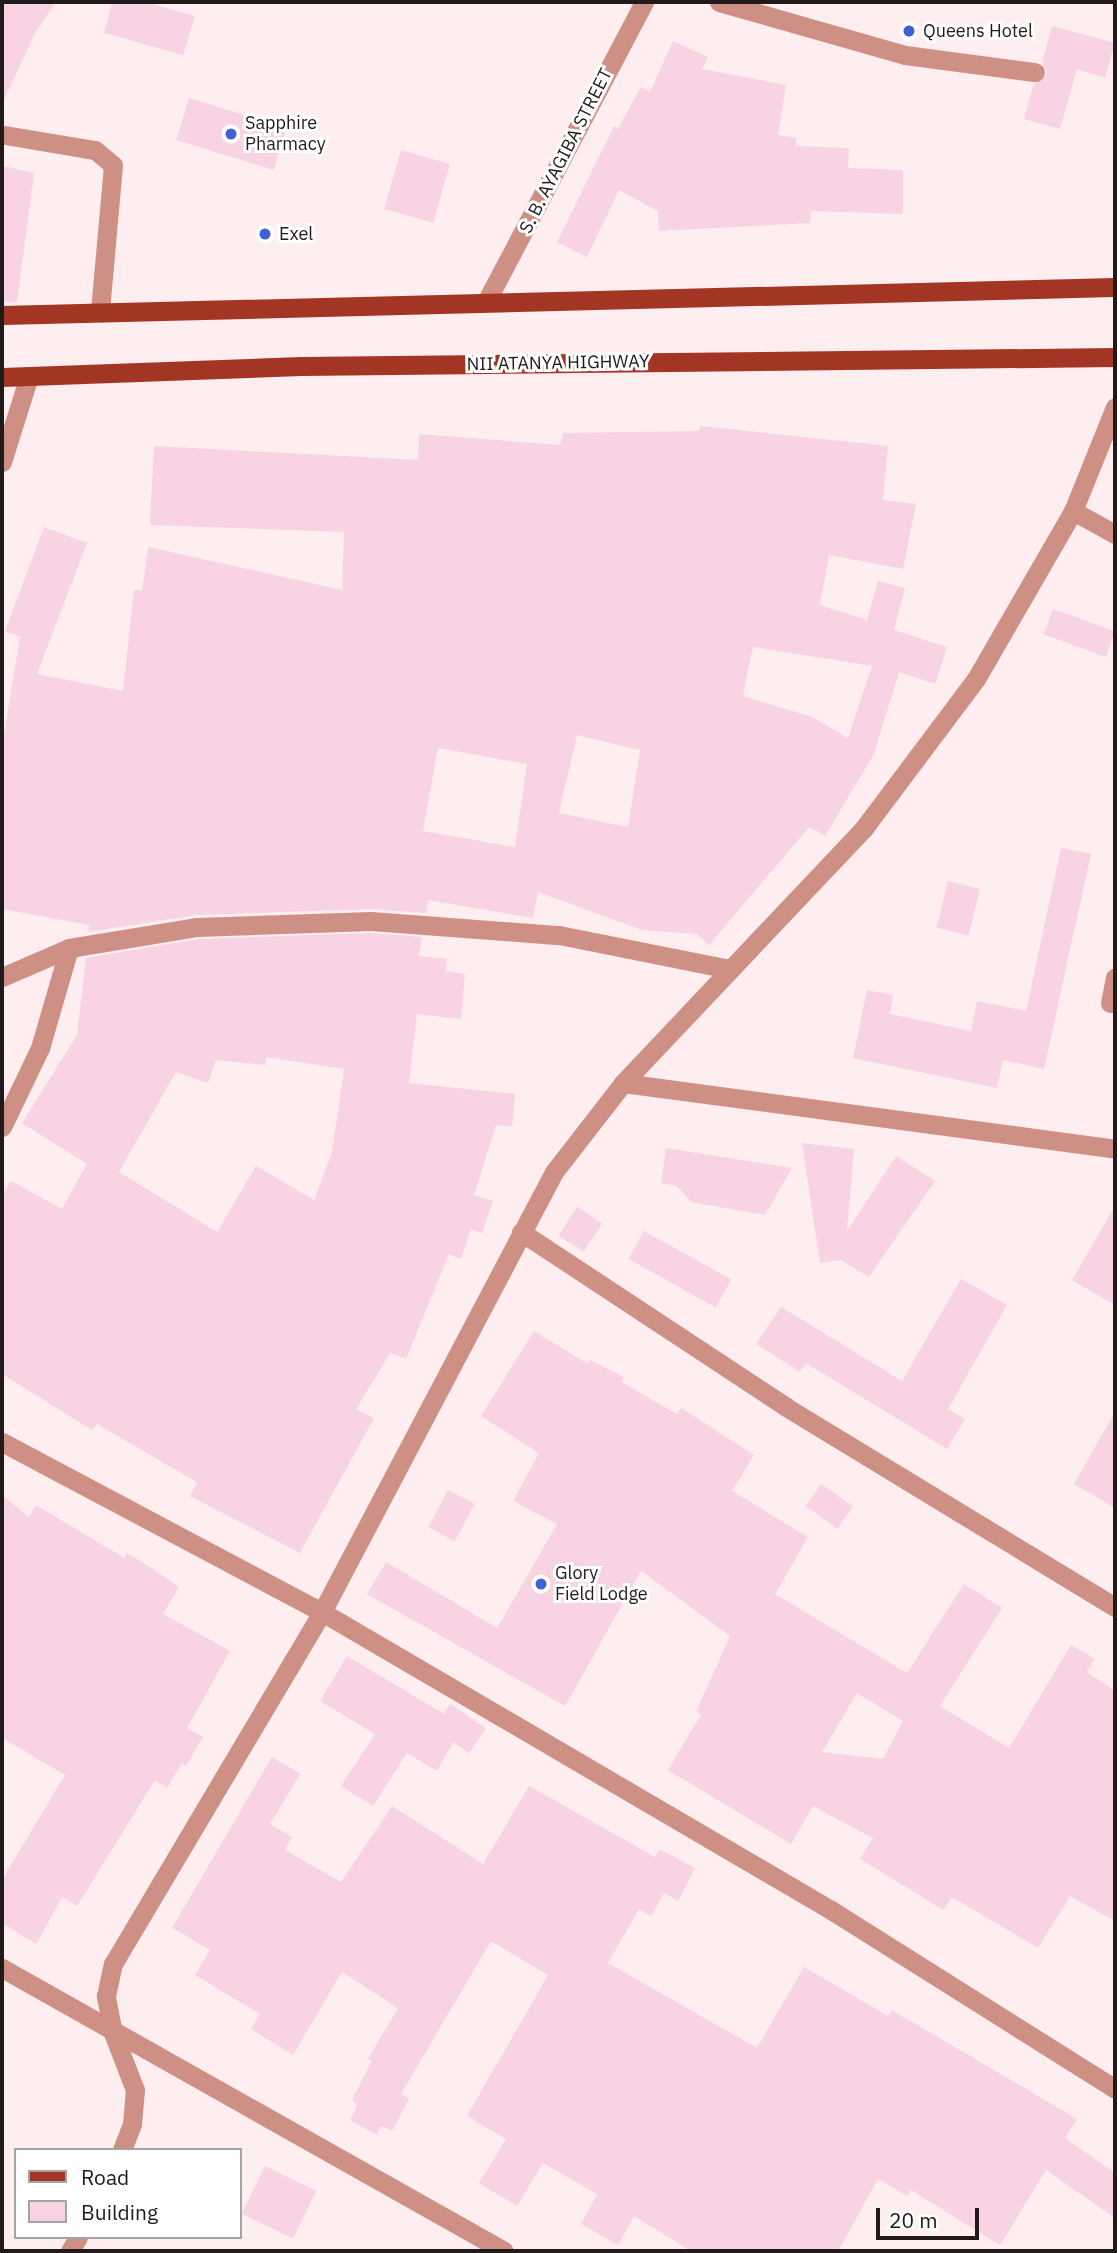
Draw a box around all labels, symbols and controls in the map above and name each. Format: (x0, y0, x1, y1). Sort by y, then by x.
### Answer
place label: Queens Hotel (923, 20, 1033, 42)
marker: Queens Hotel (901, 23, 917, 39)
street label: S. B. AYAGIBA STREET (515, 65, 617, 237)
place label: Sapphire Pharmacy (245, 113, 326, 156)
marker: Sapphire Pharmacy (223, 126, 239, 142)
place label: Exel (279, 223, 313, 245)
marker: Exel (257, 226, 273, 242)
street label: NII ATANYA HIGHWAY (466, 351, 650, 375)
place label: Glory Field Lodge (555, 1563, 648, 1606)
marker: Glory Field Lodge (533, 1576, 549, 1592)
legend (14, 2148, 242, 2239)
text: Road (81, 2163, 129, 2191)
scale bar (879, 2194, 982, 2238)
text: Building (81, 2198, 158, 2226)
text: 20 m (889, 2206, 938, 2234)

